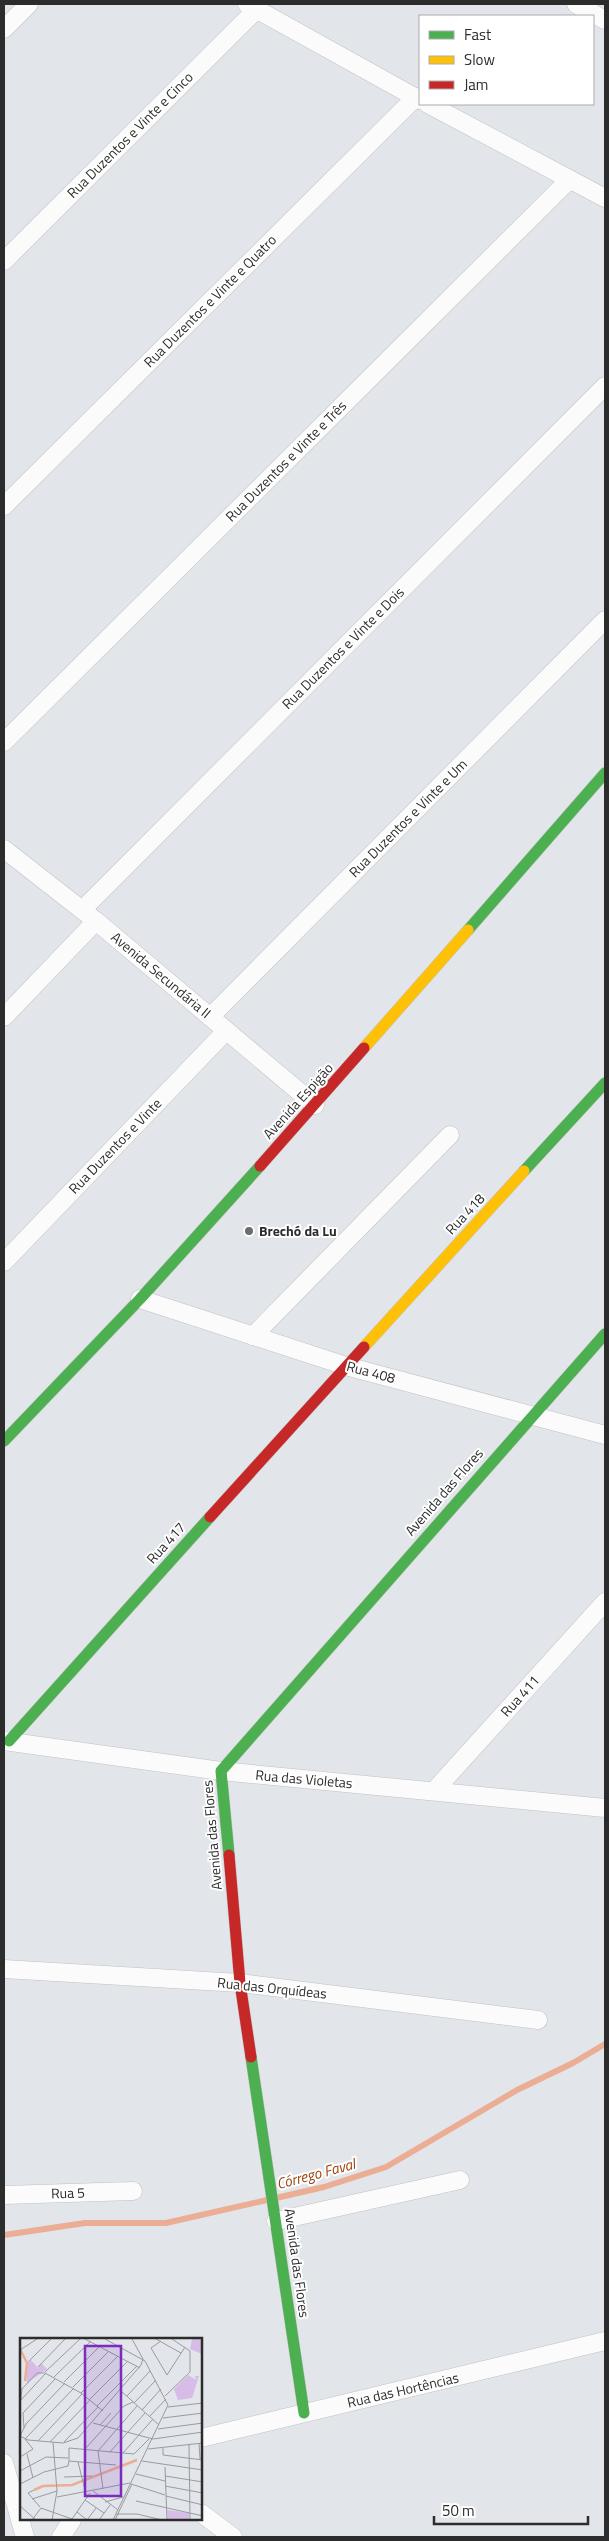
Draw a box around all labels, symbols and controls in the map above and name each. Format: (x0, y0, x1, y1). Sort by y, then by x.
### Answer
legend (419, 15, 594, 105)
text: Fast (464, 23, 492, 46)
text: Slow (464, 48, 495, 71)
street label: Rua Duzentos e Vinte e Cinco (62, 67, 198, 203)
text: Jam (464, 73, 488, 96)
street label: Rua Duzentos e Vinte e Quatro (139, 230, 281, 372)
street label: Rua Duzentos e Vinte e Três (220, 395, 351, 526)
street label: Rua Duzentos e Vinte e Dois (277, 582, 409, 714)
street label: Rua Duzentos e Vinte e Um (344, 754, 472, 882)
street label: Avenida Secundária II (107, 926, 216, 1023)
street label: Avenida Espigão (258, 1058, 338, 1143)
street label: Rua Duzentos e Vinte (63, 1093, 166, 1198)
street label: Rua 418 (440, 1188, 489, 1239)
place label: Brechó da Lu (259, 1220, 337, 1241)
marker: Brechó da Lu (243, 1225, 255, 1237)
street label: Rua 408 (344, 1355, 398, 1388)
street label: Avenida das Flores (400, 1443, 488, 1540)
street label: Rua 417 (141, 1517, 190, 1568)
street label: Rua 411 (495, 1670, 544, 1721)
street label: Rua das Violetas (255, 1764, 353, 1793)
street label: Avenida das Flores (196, 1779, 227, 1891)
street label: Rua das Orquídeas (216, 1971, 328, 2004)
water label: Córrego Faval (274, 2152, 359, 2195)
street label: Rua 5 (51, 2181, 85, 2204)
street label: Avenida das Flores (279, 2207, 316, 2319)
inset map (20, 2338, 202, 2521)
street label: Rua das Hortências (345, 2366, 461, 2413)
scale bar (434, 2494, 588, 2526)
text: 50 m (442, 2499, 475, 2522)

